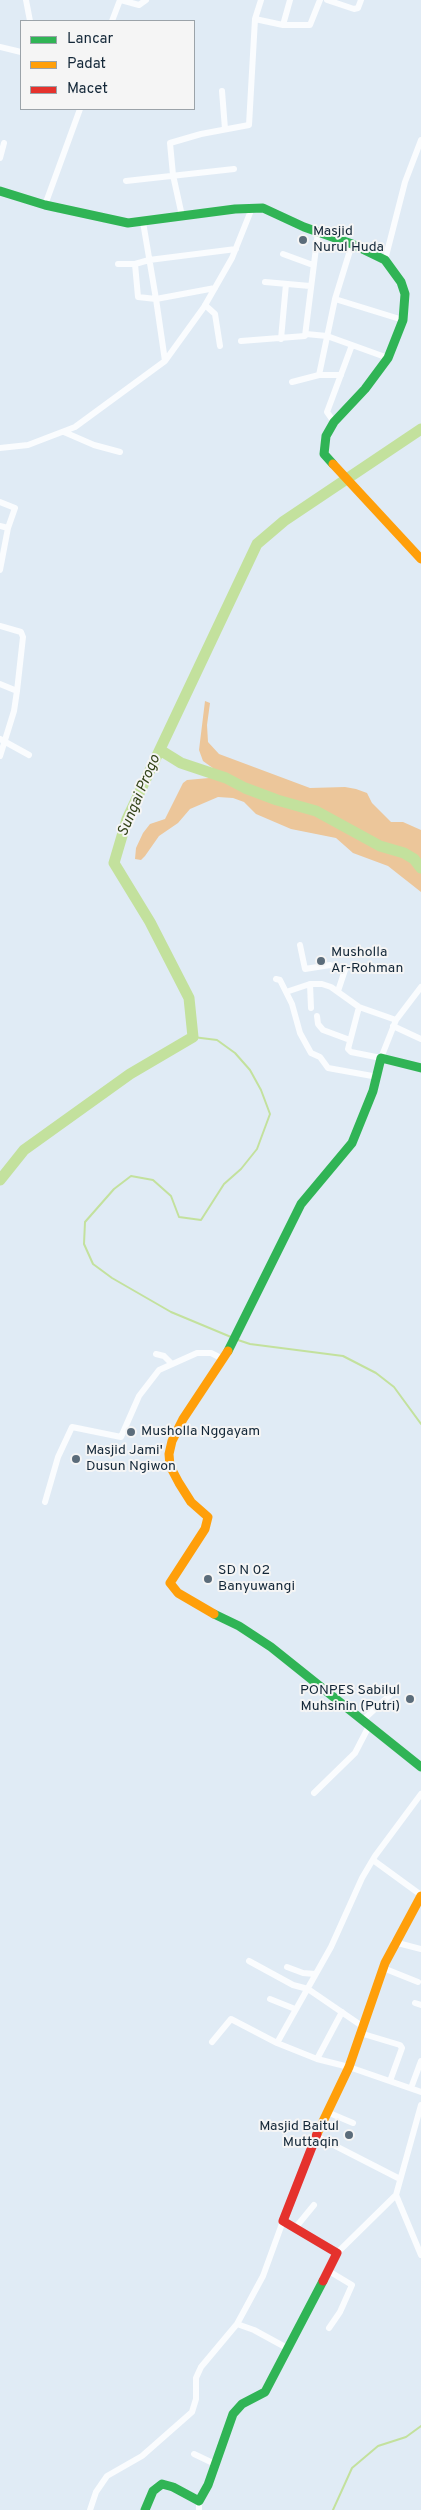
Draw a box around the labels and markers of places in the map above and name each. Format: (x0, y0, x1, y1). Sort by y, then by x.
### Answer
place label: Masjid Nurul Huda (313, 224, 384, 256)
marker: Masjid Nurul Huda (297, 234, 309, 246)
place label: Musholla Ar-Rohman (331, 945, 403, 978)
marker: Musholla Ar-Rohman (315, 955, 327, 967)
place label: Musholla Nggayam (141, 1424, 260, 1440)
marker: Musholla Nggayam (125, 1426, 137, 1438)
place label: Masjid Jami' Dusun Ngiwon (86, 1443, 176, 1475)
marker: Masjid Jami' Dusun Ngiwon (70, 1453, 82, 1465)
place label: SD N 02 Banyuwangi (218, 1563, 295, 1595)
marker: SD N 02 Banyuwangi (202, 1573, 214, 1585)
place label: PONPES Sabilul Muhsinin (Putri) (300, 1683, 400, 1715)
marker: PONPES Sabilul Muhsinin (Putri) (404, 1693, 416, 1705)
place label: Masjid Baitul Muttaqin (259, 2119, 339, 2152)
marker: Masjid Baitul Muttaqin (343, 2129, 355, 2141)

